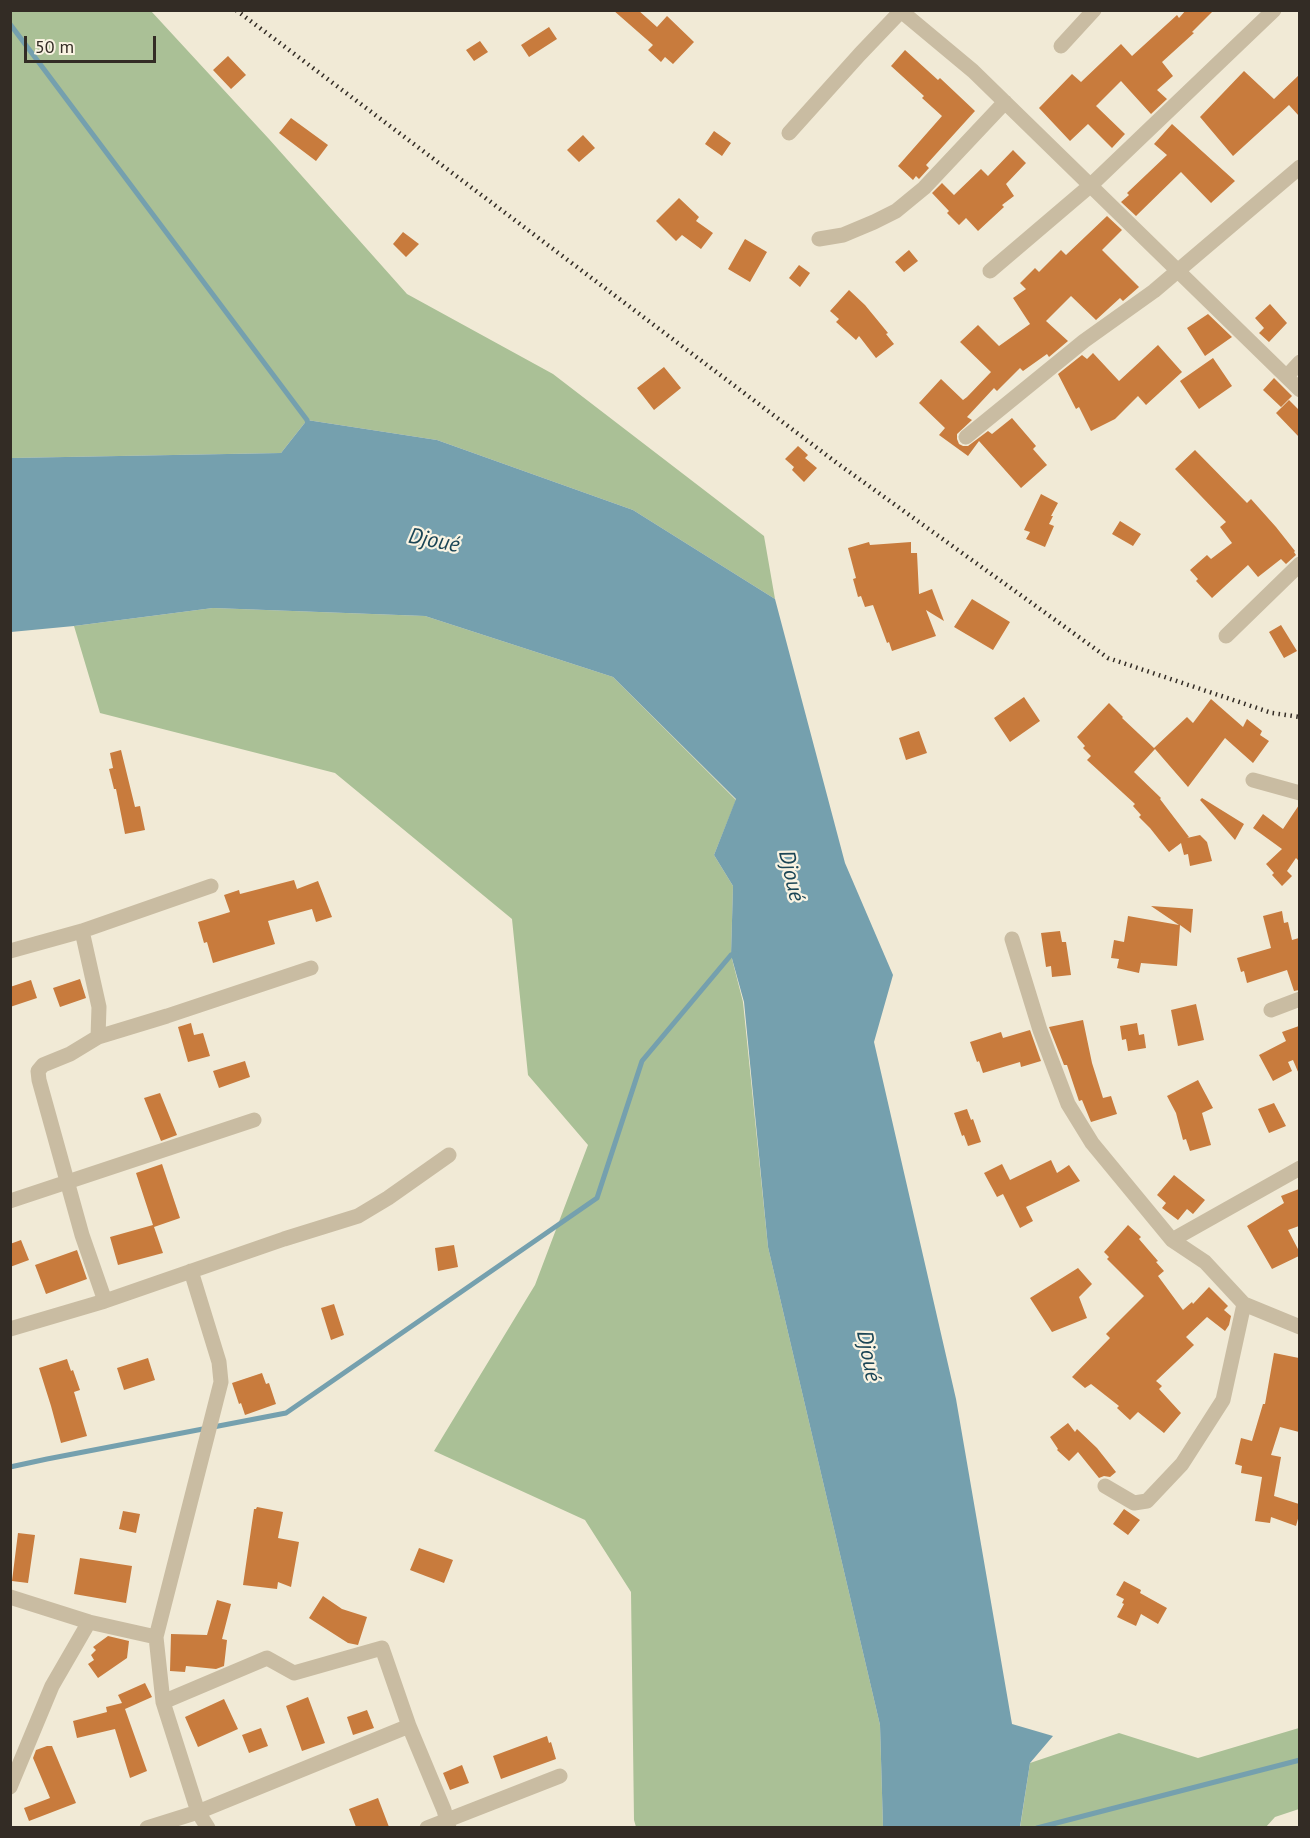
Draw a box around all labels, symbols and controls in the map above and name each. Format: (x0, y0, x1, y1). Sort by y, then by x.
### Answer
scale bar (27, 24, 159, 62)
text: 50 m (35, 35, 74, 58)
water label: Djoué (406, 523, 462, 559)
water label: Djoué (772, 848, 810, 904)
water label: Djoué (850, 1328, 886, 1384)

